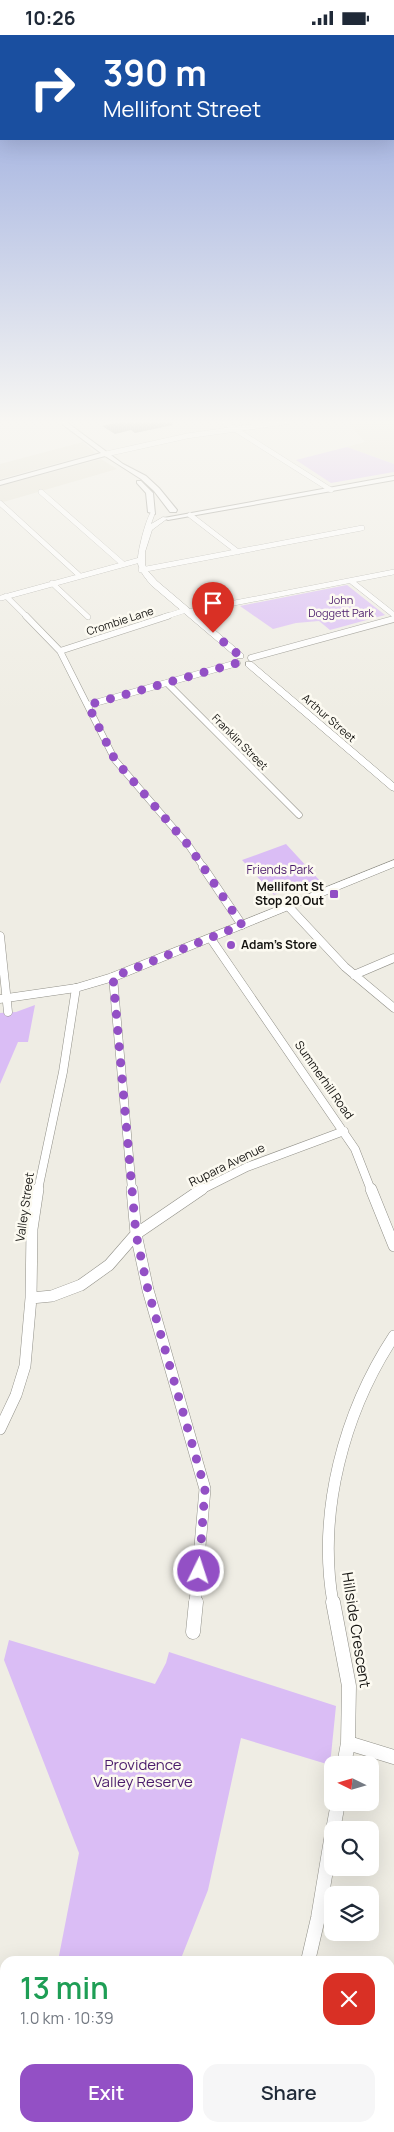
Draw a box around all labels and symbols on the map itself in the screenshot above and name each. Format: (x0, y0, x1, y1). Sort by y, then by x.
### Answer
pin (192, 582, 234, 633)
park label: John Doggett Park (308, 592, 374, 620)
street label: Crombie Lane (84, 602, 156, 638)
street label: Arthur Street (299, 690, 359, 745)
street label: Franklin Street (209, 710, 272, 773)
park label: Friends Park (247, 861, 314, 878)
place label: Mellifont St Stop 20 Out (255, 878, 324, 909)
marker: Mellifont St Stop 20 Out (328, 888, 340, 900)
place label: Adam's Store (241, 936, 317, 953)
marker: Adam's Store (225, 939, 237, 951)
street label: Summerhill Road (291, 1037, 358, 1122)
street label: Rupara Avenue (186, 1139, 268, 1190)
street label: Valley Street (11, 1171, 38, 1243)
position arrow (172, 1544, 224, 1596)
street label: Hillside Crescent (337, 1571, 376, 1689)
park label: Providence Valley Reserve (93, 1754, 193, 1792)
north arrow (324, 1756, 379, 1811)

